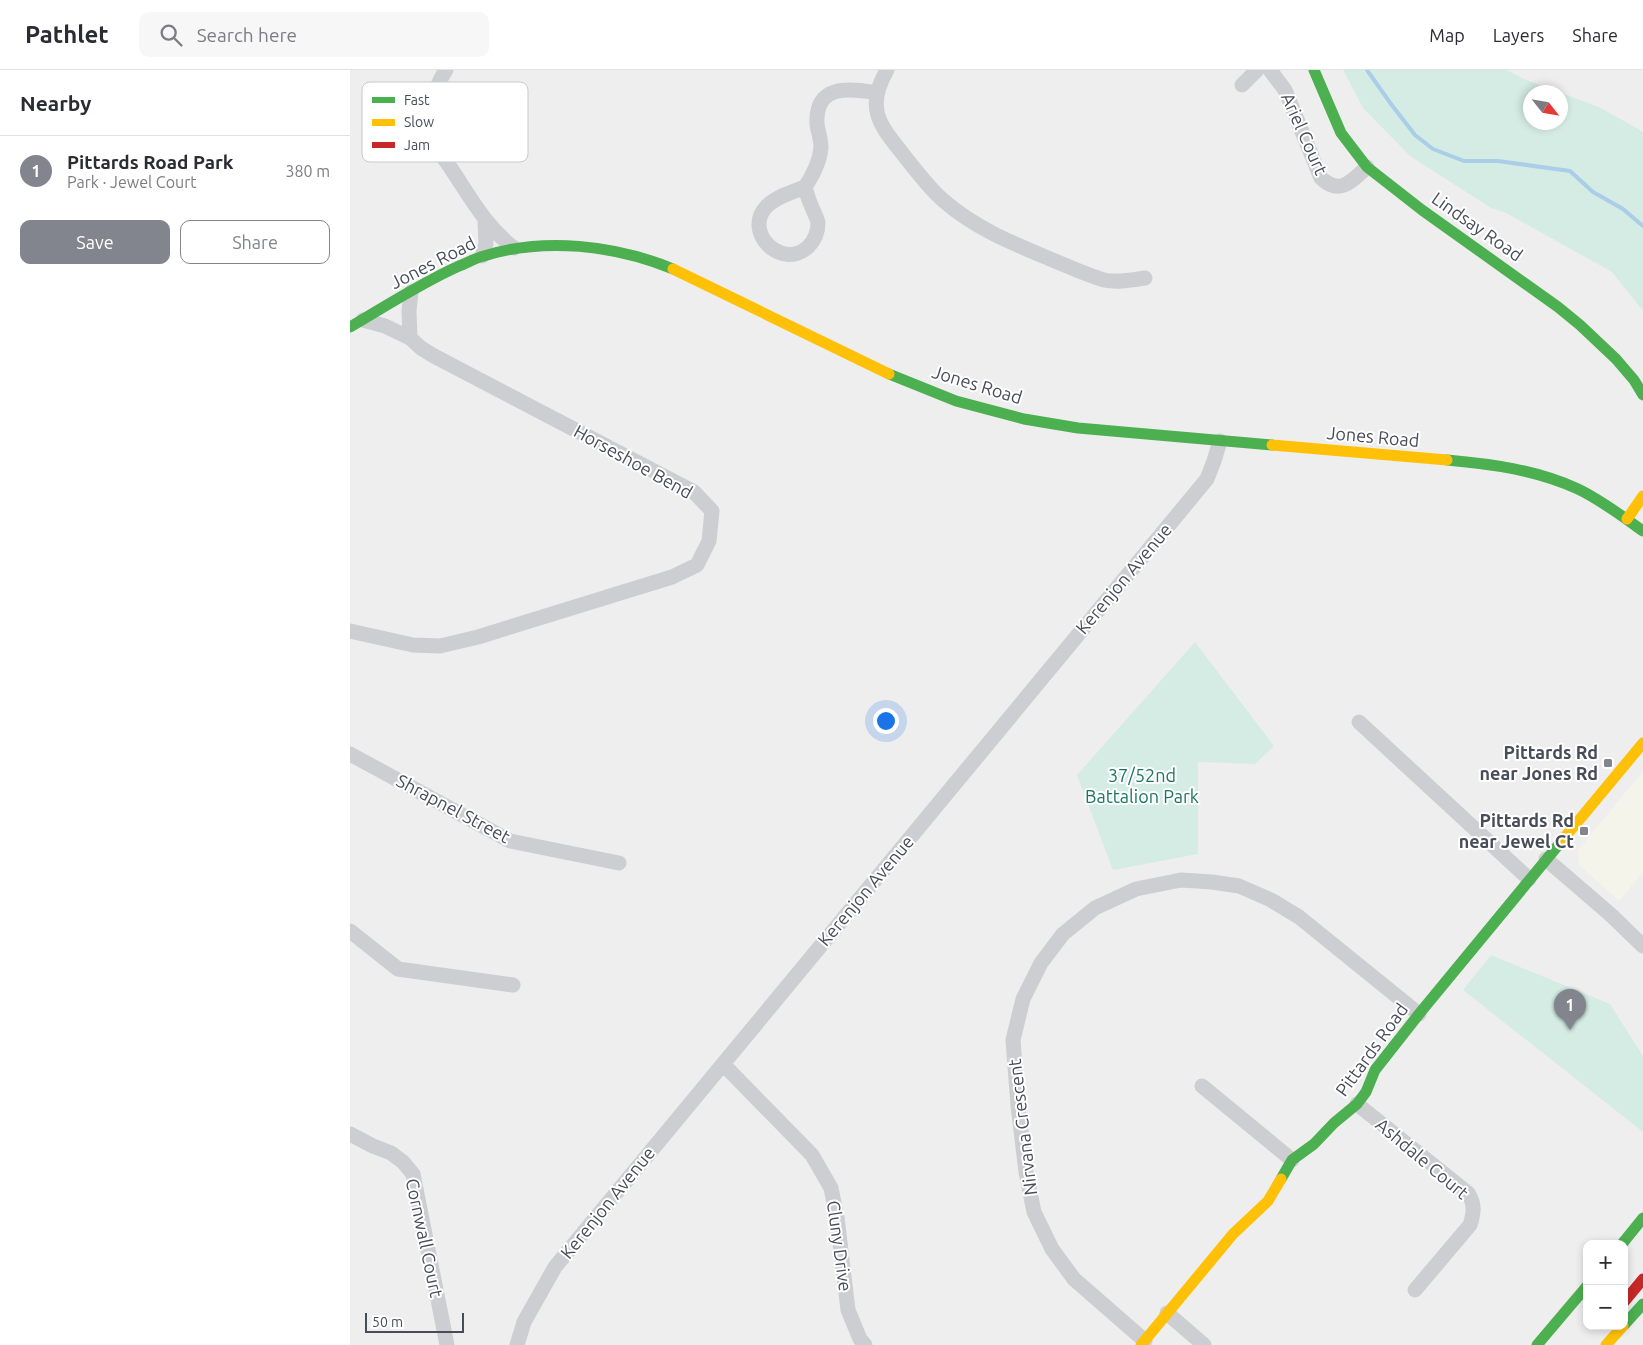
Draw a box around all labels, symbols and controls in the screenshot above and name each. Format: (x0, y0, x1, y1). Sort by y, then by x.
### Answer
search box (139, 12, 489, 57)
text: Pathlet (25, 21, 109, 48)
icon: search (157, 21, 185, 49)
text: Search here (197, 24, 297, 46)
text: Map (1429, 25, 1465, 45)
text: Layers (1493, 25, 1544, 45)
text: Share (1572, 25, 1618, 45)
legend (362, 82, 528, 162)
north arrow (1523, 85, 1568, 130)
street label: Ariel Court (1278, 90, 1332, 178)
text: Nearby (20, 91, 91, 115)
text: Fast (404, 92, 430, 108)
text: Slow (404, 114, 434, 130)
text: Jam (404, 137, 430, 153)
text: Pittards Road Park (67, 151, 233, 173)
text: 1 (31, 162, 41, 180)
text: 380 m (285, 162, 330, 180)
text: Park · Jewel Court (67, 173, 197, 191)
street label: Lindsay Road (1429, 188, 1527, 265)
button: Save (20, 220, 170, 264)
button: Share (180, 220, 330, 264)
street label: Jones Road (387, 232, 479, 292)
street label: Jones Road (930, 361, 1025, 407)
street label: Horseshoe Bend (571, 420, 696, 502)
street label: Jones Road (1326, 422, 1420, 450)
street label: Kerenjon Avenue (1071, 519, 1175, 638)
your location (873, 708, 899, 734)
place label: Pittards Rd near Jones Rd (1480, 742, 1598, 783)
marker: Pittards Rd near Jones Rd (1602, 757, 1614, 769)
park label: 37/52nd Battalion Park (1085, 765, 1199, 806)
street label: Shrapnel Street (393, 770, 514, 846)
place label: Pittards Rd near Jewel Ct (1459, 810, 1574, 851)
marker: Pittards Rd near Jewel Ct (1578, 825, 1590, 837)
street label: Kerenjon Avenue (813, 831, 917, 950)
pin: 1 (1554, 989, 1586, 1030)
street label: Pittards Road (1331, 999, 1411, 1099)
street label: Nirvana Crescent (1004, 1058, 1040, 1196)
street label: Ashdale Court (1372, 1114, 1473, 1203)
street label: Kerenjon Avenue (556, 1143, 658, 1262)
street label: Cornwall Court (403, 1176, 447, 1299)
street label: Cluny Drive (824, 1199, 856, 1293)
map controls (1583, 1240, 1628, 1330)
button: + (1583, 1240, 1628, 1285)
button: − (1583, 1285, 1628, 1330)
scale bar (365, 1310, 464, 1333)
text: 50 m (372, 1314, 403, 1330)

